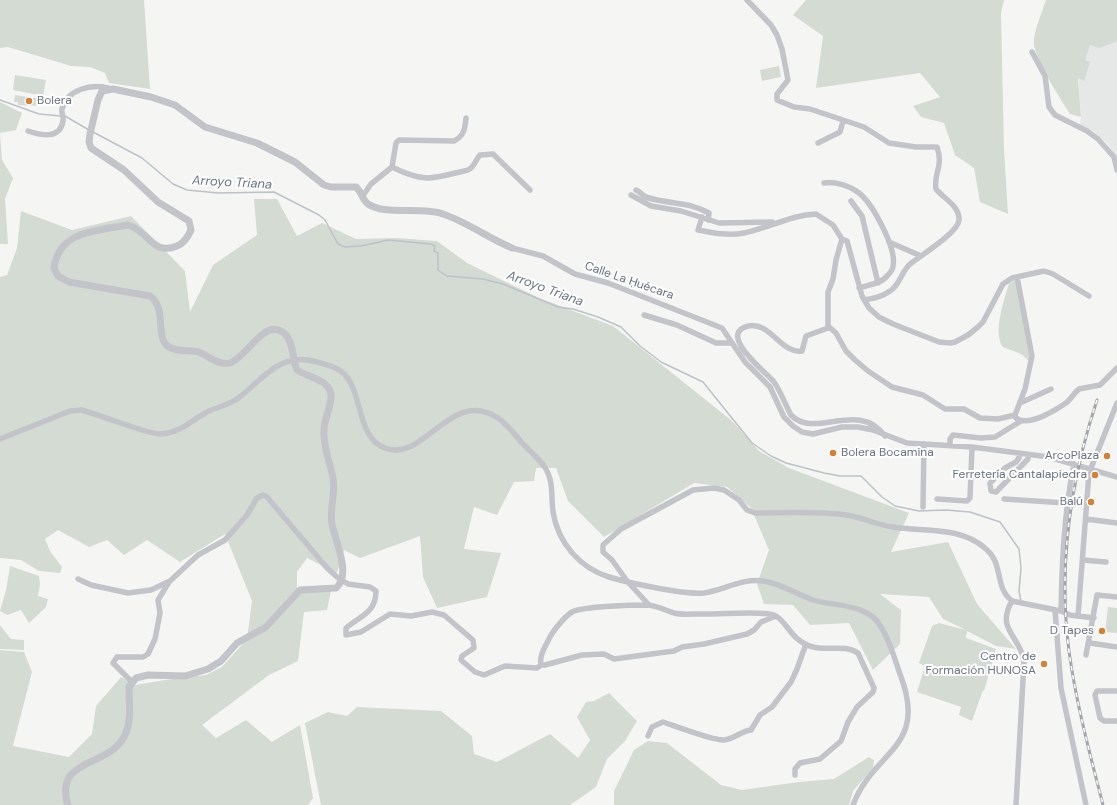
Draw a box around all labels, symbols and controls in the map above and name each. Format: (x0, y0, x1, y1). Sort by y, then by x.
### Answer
place label: Bolera (37, 94, 72, 108)
marker: Bolera (24, 96, 34, 106)
water label: Arroyo Triana (191, 173, 273, 193)
street label: Calle La Ḥuécara (583, 259, 675, 303)
water label: Arroyo Triana (505, 268, 585, 310)
place label: Bolera Bocamina (841, 446, 934, 460)
marker: Bolera Bocamina (828, 448, 838, 458)
place label: ArcoPlaza (1045, 449, 1099, 463)
marker: ArcoPlaza (1102, 451, 1112, 461)
place label: Ferretería Cantalapiedra (952, 468, 1087, 482)
marker: Ferretería Cantalapiedra (1090, 470, 1100, 480)
place label: Balú (1060, 495, 1083, 509)
marker: Balú (1086, 497, 1096, 507)
place label: D Tapes (1050, 624, 1094, 638)
marker: D Tapes (1097, 626, 1107, 636)
place label: Centro de Formación HUNOSA (926, 650, 1036, 678)
marker: Centro de Formación HUNOSA (1039, 659, 1049, 669)

